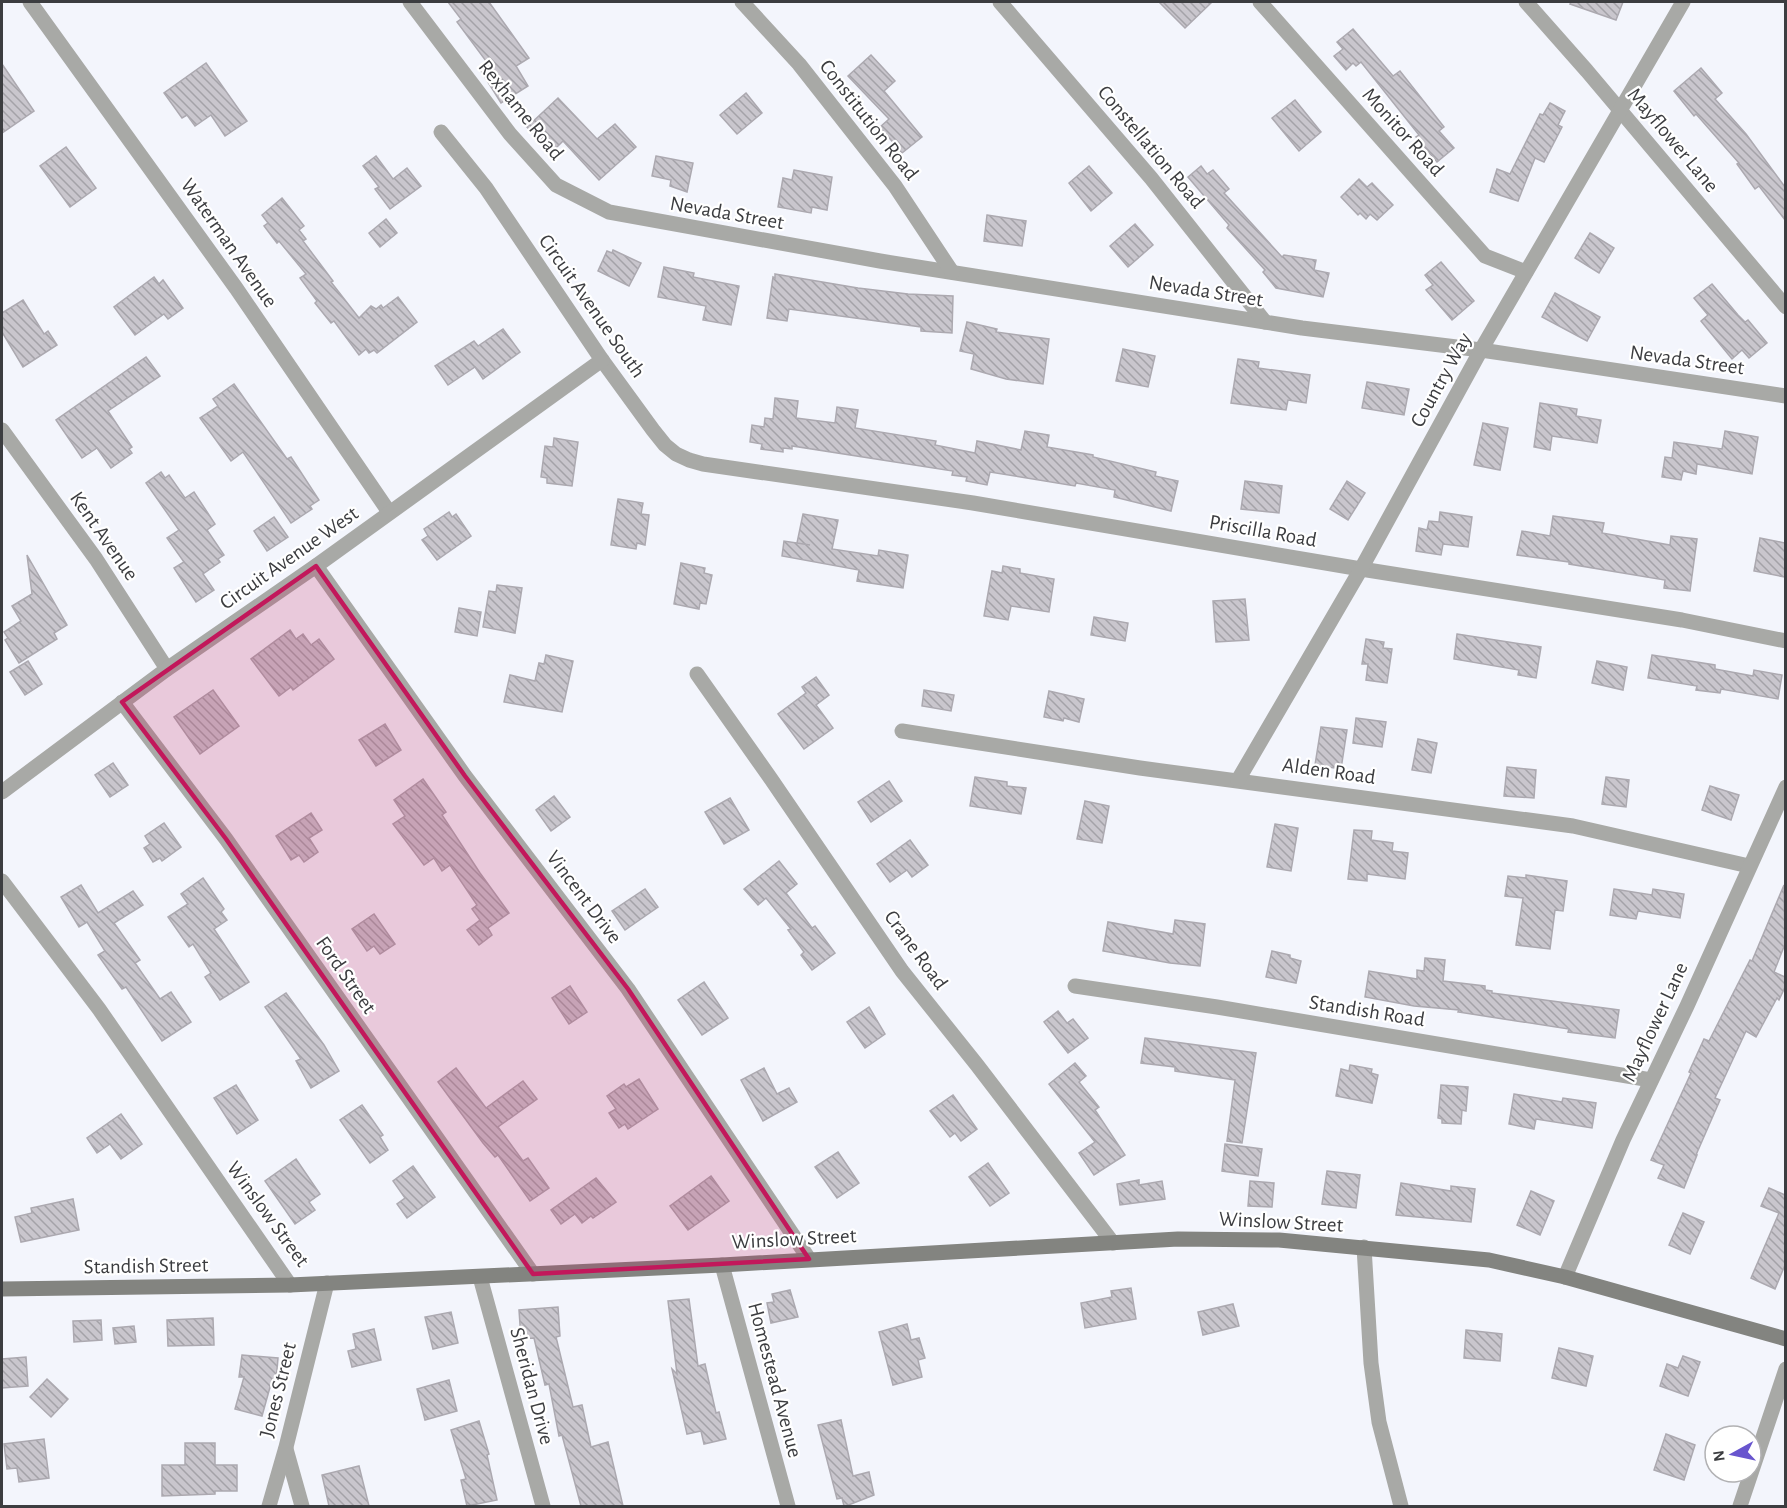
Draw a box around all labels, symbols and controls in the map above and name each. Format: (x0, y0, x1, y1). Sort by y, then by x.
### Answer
street label: Rexhame Road (475, 56, 568, 164)
street label: Constitution Road (816, 56, 922, 184)
street label: Constellation Road (1094, 82, 1208, 213)
street label: Monitor Road (1358, 84, 1448, 180)
street label: Mayflower Lane (1623, 84, 1723, 196)
street label: Waterman Avenue (177, 175, 281, 311)
street label: Nevada Street (668, 193, 786, 233)
street label: Circuit Avenue South (535, 231, 649, 381)
street label: Nevada Street (1147, 272, 1265, 310)
street label: Country Way (1407, 329, 1475, 431)
street label: Nevada Street (1628, 342, 1746, 378)
street label: Kent Avenue (66, 488, 142, 584)
street label: Circuit Avenue West (216, 502, 362, 613)
street label: Priscilla Road (1208, 511, 1318, 551)
street label: Alden Road (1281, 754, 1377, 788)
street label: Vincent Drive (542, 847, 626, 947)
street label: Crane Road (880, 906, 952, 994)
street label: Ford Street (312, 933, 380, 1018)
street label: Mayflower Lane (1618, 959, 1692, 1085)
street label: Standish Road (1308, 991, 1426, 1031)
street label: Winslow Street (223, 1157, 313, 1271)
street label: Winslow Street (1218, 1208, 1344, 1236)
street label: Winslow Street (731, 1225, 857, 1253)
street label: Standish Street (84, 1254, 209, 1278)
street label: Homestead Avenue (744, 1300, 806, 1460)
street label: Sheridan Drive (506, 1325, 558, 1447)
street label: Jones Street (256, 1340, 300, 1440)
north arrow (1703, 1424, 1763, 1484)
text: N (1710, 1449, 1728, 1463)

